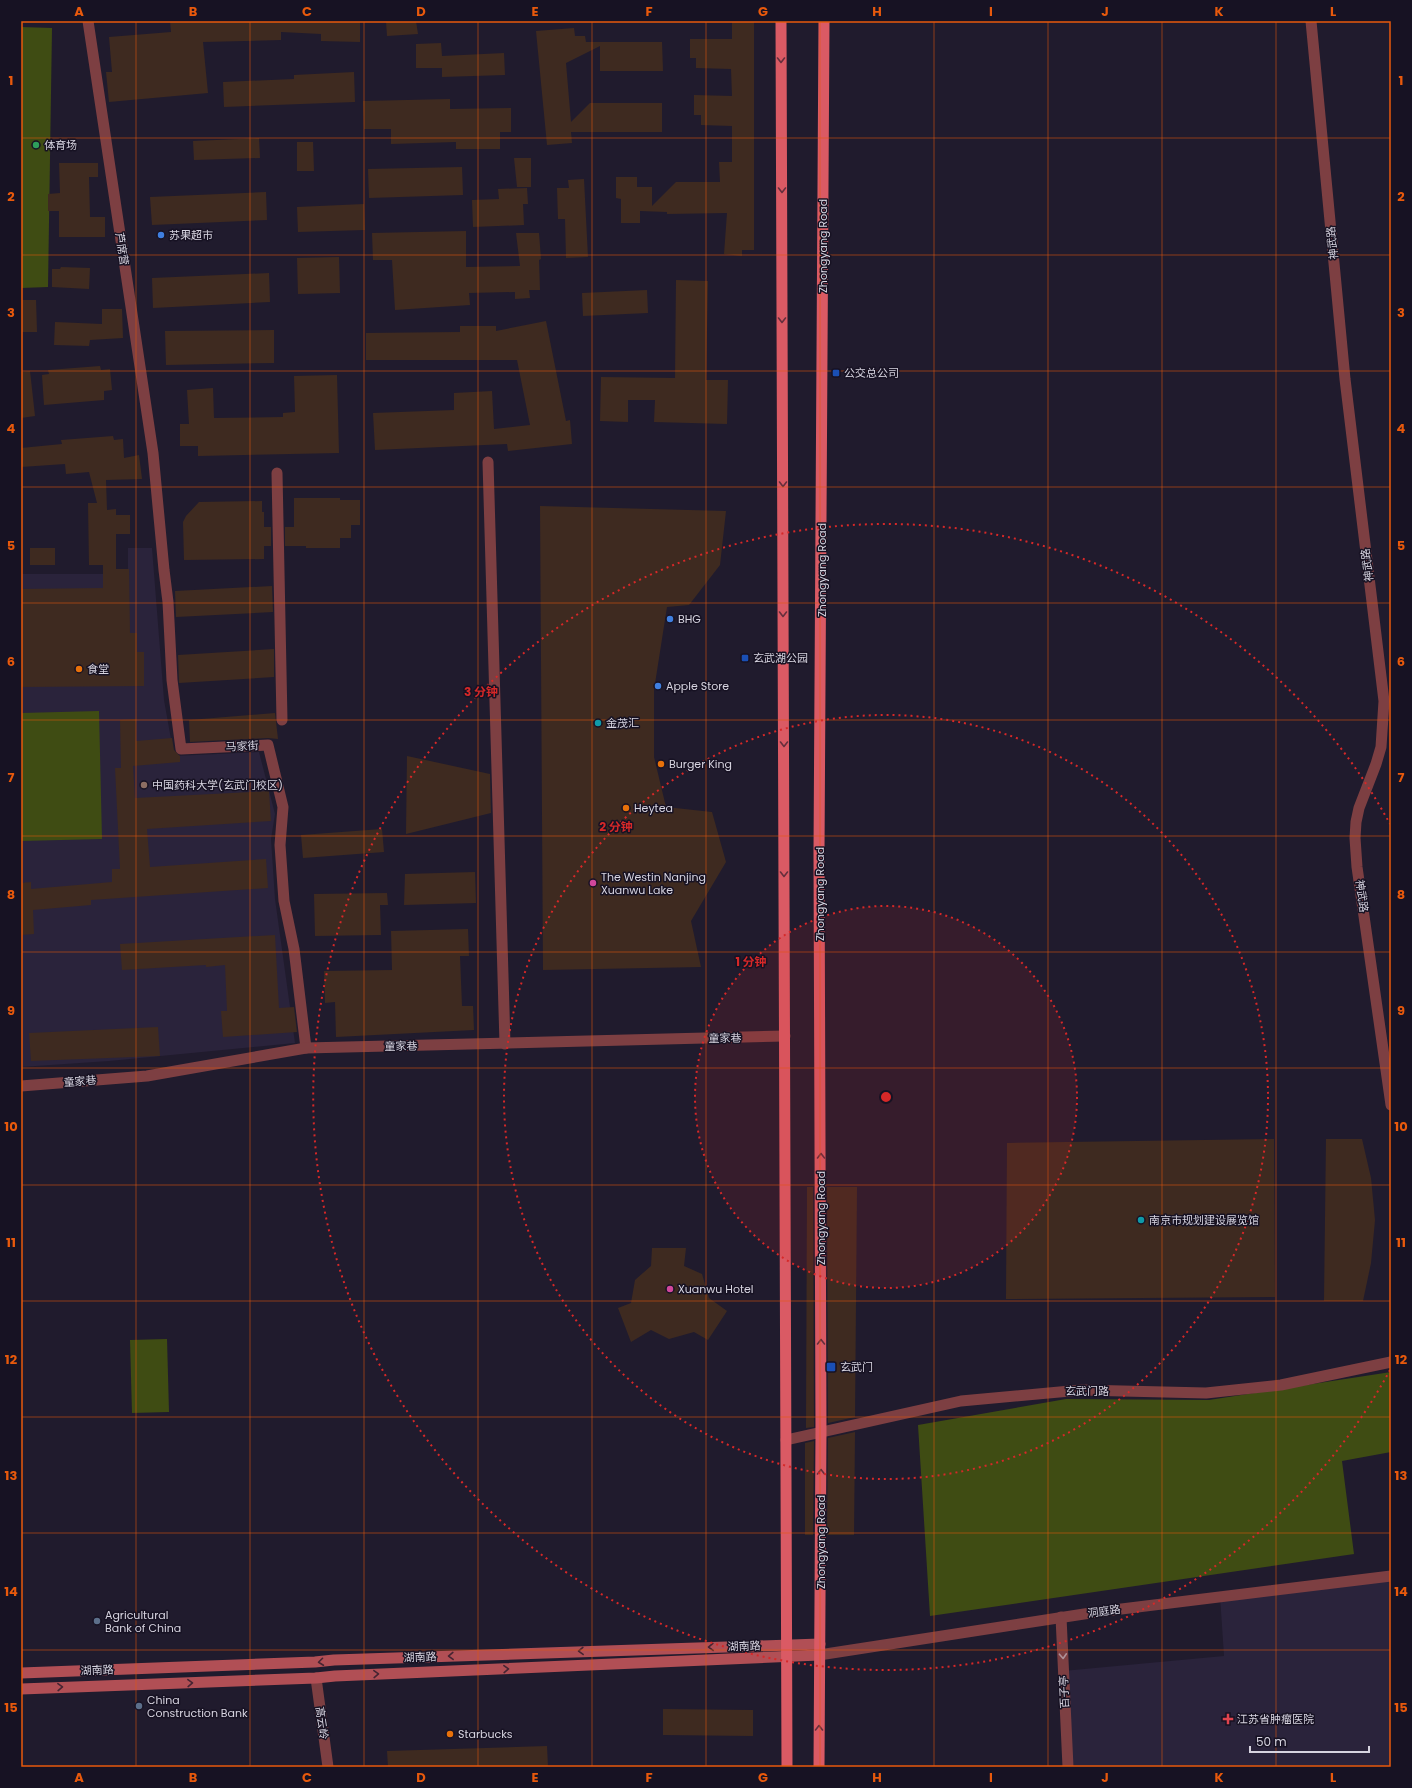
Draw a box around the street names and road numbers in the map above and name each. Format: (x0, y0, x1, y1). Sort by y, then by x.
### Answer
street label: Zhongyang Road (815, 199, 831, 293)
street label: 神武路 (1322, 226, 1342, 260)
street label: 芦席营 (112, 231, 132, 267)
street label: Zhongyang Road (814, 523, 830, 617)
street label: 神武路 (1357, 548, 1377, 582)
street label: 马家街 (225, 737, 259, 755)
street label: Zhongyang Road (812, 847, 828, 941)
street label: 神武路 (1352, 879, 1372, 913)
street label: 童家巷 (708, 1030, 742, 1046)
street label: 童家巷 (384, 1038, 418, 1054)
street label: 童家巷 (63, 1072, 97, 1090)
street label: Zhongyang Road (813, 1171, 829, 1265)
street label: 玄武门路 (1065, 1383, 1109, 1399)
street label: Zhongyang Road (813, 1495, 829, 1589)
street label: 洞庭路 (1087, 1601, 1121, 1621)
street label: 湖南路 (727, 1637, 761, 1655)
street label: 湖南路 (403, 1648, 437, 1666)
street label: 湖南路 (80, 1661, 114, 1679)
street label: 百子亭 (1055, 1675, 1073, 1709)
street label: 高云岭 (312, 1706, 332, 1740)

